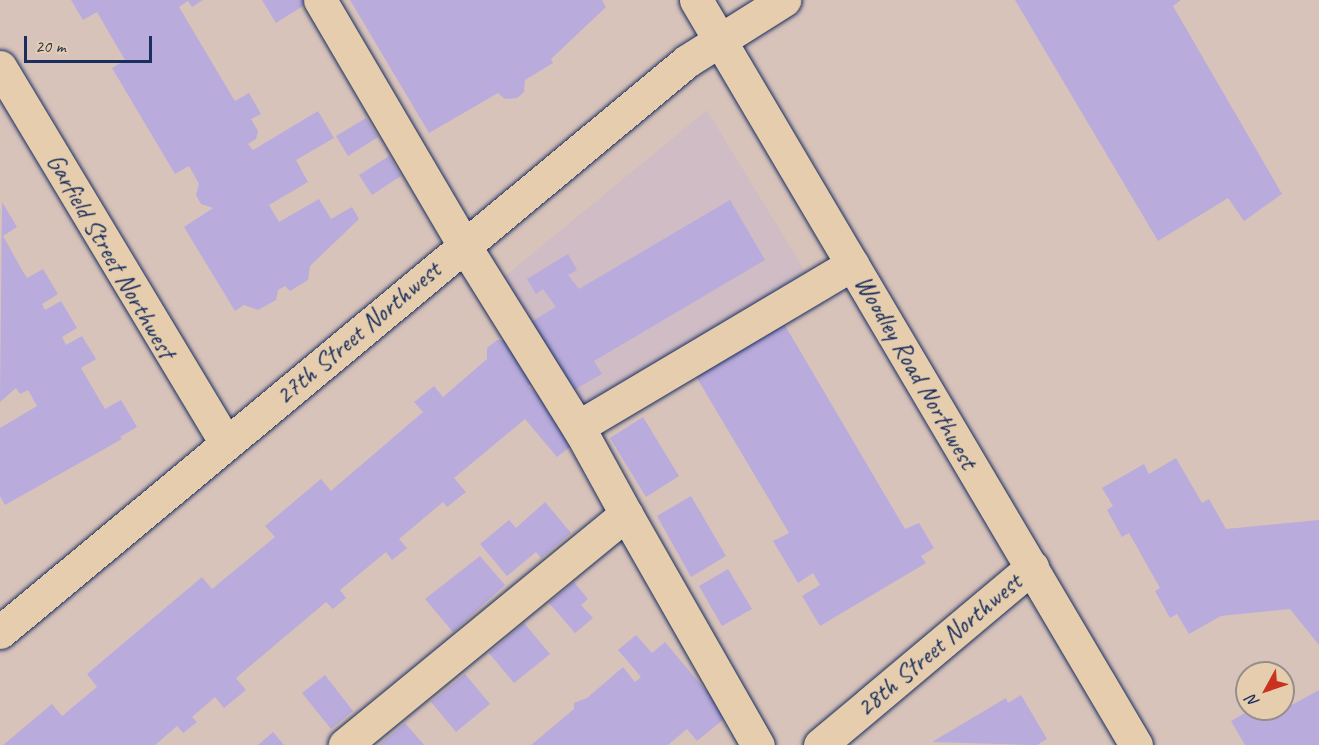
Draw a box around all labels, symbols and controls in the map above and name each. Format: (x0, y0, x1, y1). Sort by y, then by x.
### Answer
scale bar (27, 24, 154, 62)
text: 20 m (35, 35, 66, 57)
street label: Garfield Street Northwest (40, 148, 182, 364)
street label: 27th Street Northwest (269, 255, 447, 411)
street label: Woodley Road Northwest (848, 269, 984, 475)
street label: 28th Street Northwest (850, 567, 1028, 723)
north arrow (1235, 661, 1295, 721)
text: N (1242, 691, 1264, 712)

